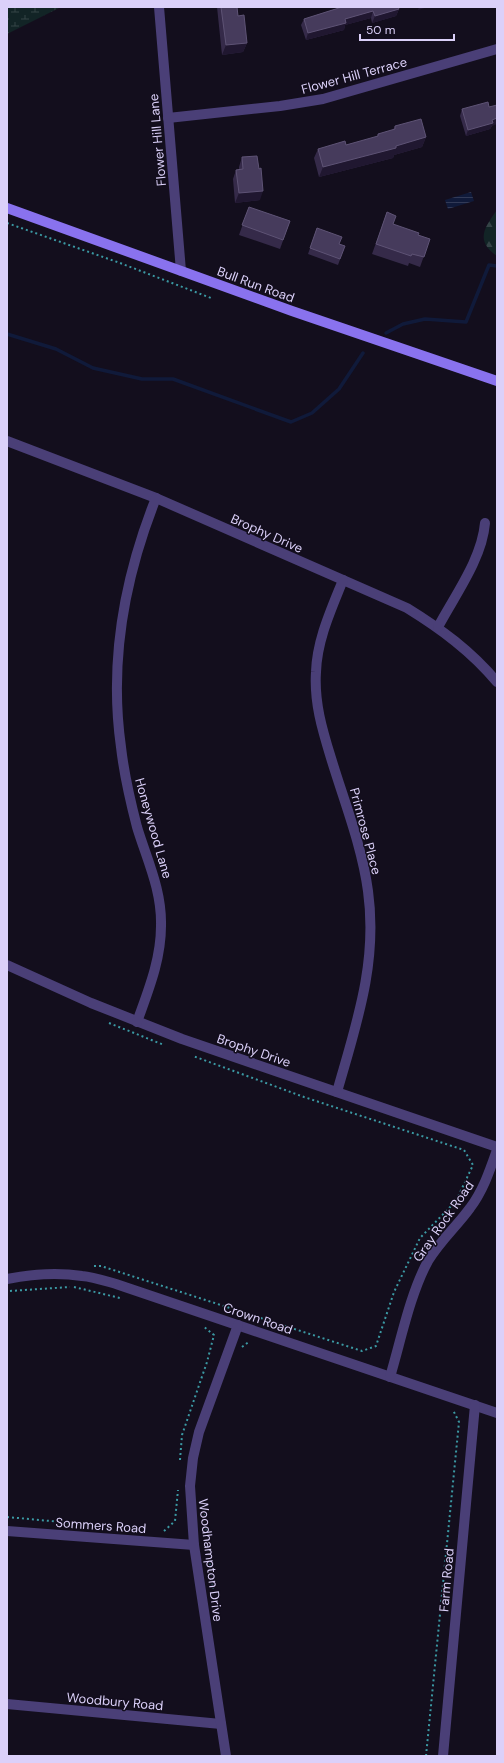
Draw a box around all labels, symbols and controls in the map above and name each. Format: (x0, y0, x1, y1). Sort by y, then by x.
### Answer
scale bar (360, 16, 454, 42)
text: 50 m (366, 22, 395, 38)
street label: Flower Hill Terrace (299, 53, 409, 98)
street label: Flower Hill Lane (145, 93, 170, 187)
street label: Bull Run Road (215, 263, 297, 306)
street label: Brophy Drive (228, 510, 305, 557)
street label: Honeywood Lane (131, 776, 176, 880)
street label: Primrose Place (346, 786, 385, 876)
street label: Brophy Drive (215, 1030, 293, 1071)
street label: Gray Rock Road (409, 1178, 478, 1265)
street label: Crown Road (221, 1299, 295, 1338)
street label: Woodhampton Drive (195, 1498, 226, 1623)
street label: Sommers Road (55, 1514, 147, 1537)
street label: Farm Road (435, 1548, 458, 1613)
street label: Woodbury Road (66, 1689, 164, 1714)

